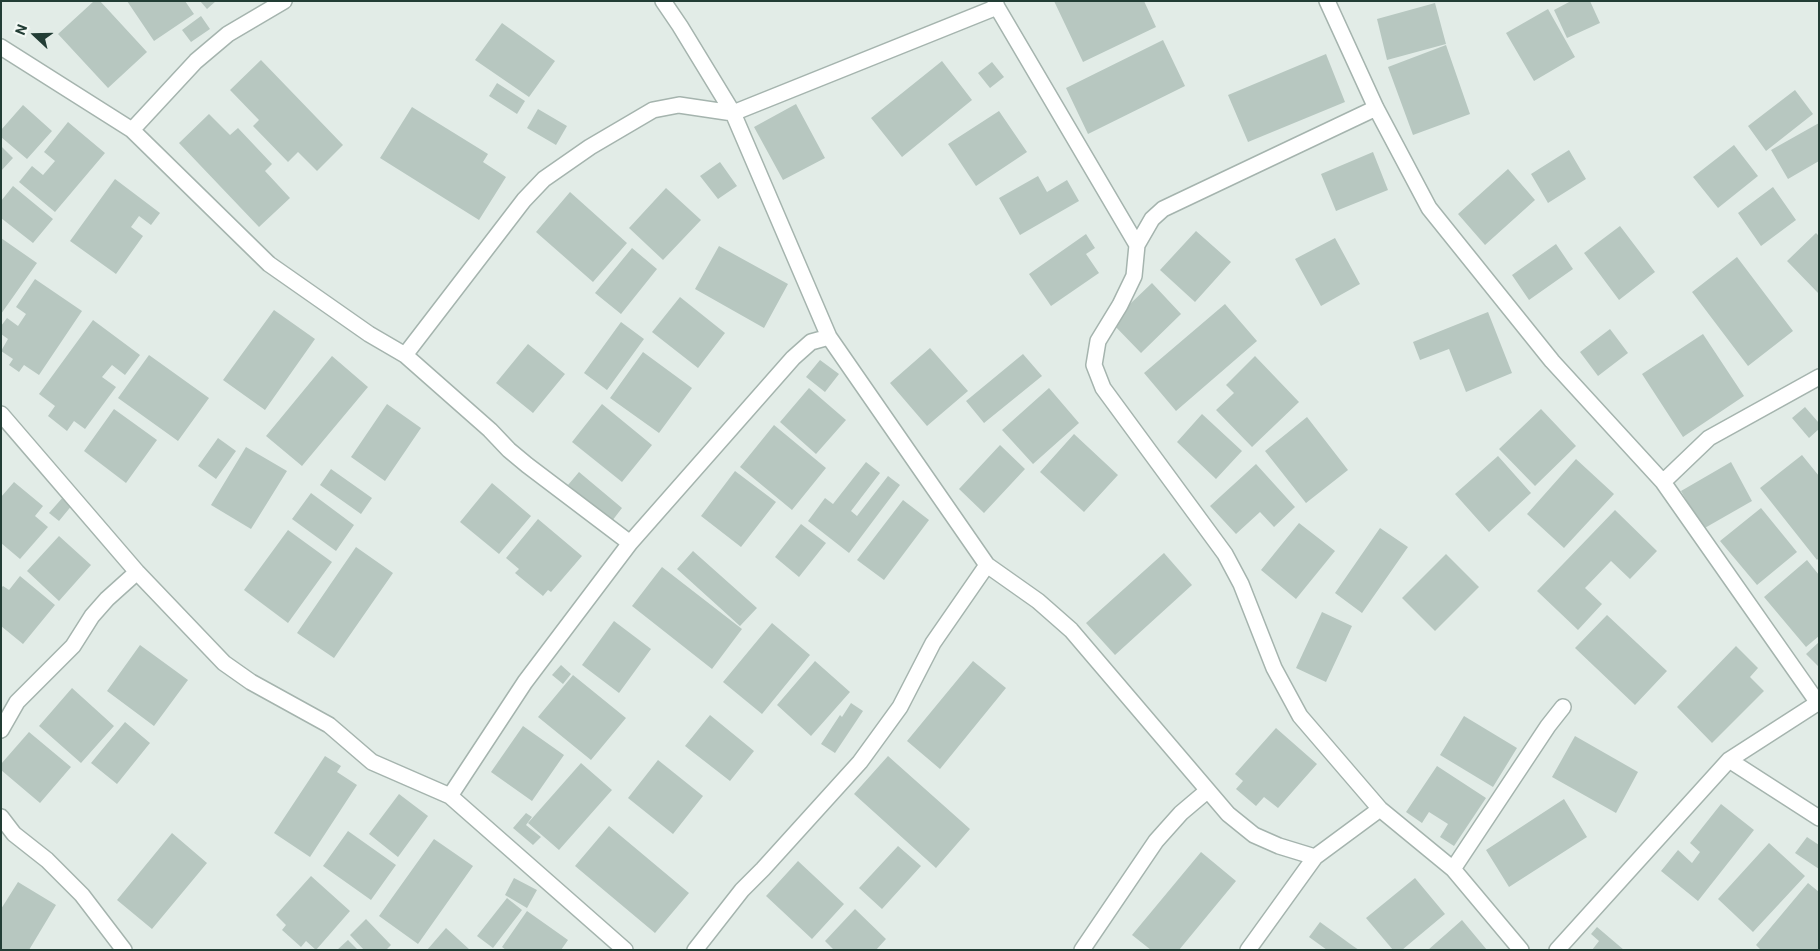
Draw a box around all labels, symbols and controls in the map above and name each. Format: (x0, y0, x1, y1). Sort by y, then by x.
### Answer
north arrow (10, 10, 60, 60)
text: N (12, 22, 30, 37)

